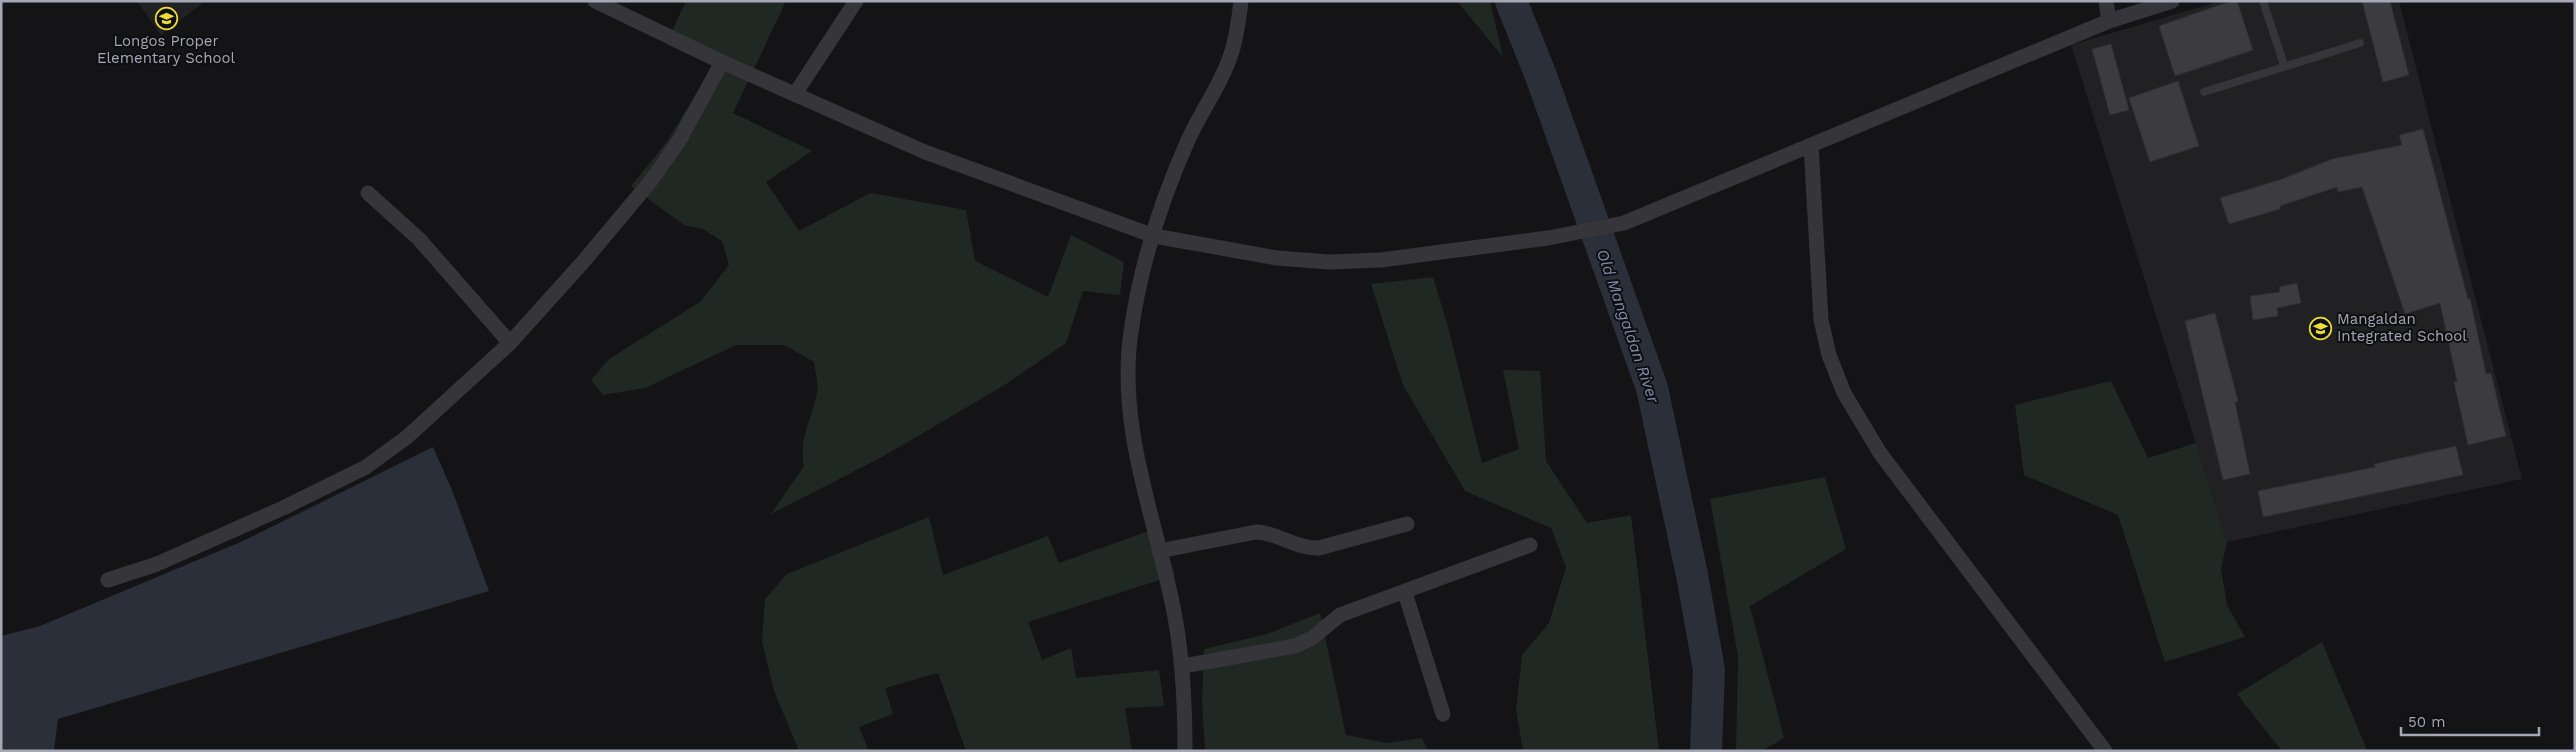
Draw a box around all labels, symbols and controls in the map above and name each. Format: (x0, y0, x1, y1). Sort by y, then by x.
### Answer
school or university icon: Longos Proper Elementary School (154, 6, 178, 30)
place label: Longos Proper Elementary School (97, 32, 236, 67)
water label: Old Mangaldan River (1593, 247, 1664, 406)
place label: Mangaldan Integrated School (2337, 310, 2467, 345)
school or university icon: Mangaldan Integrated School (2309, 316, 2333, 340)
scale bar (2401, 704, 2538, 736)
text: 50 m (2408, 713, 2445, 731)

